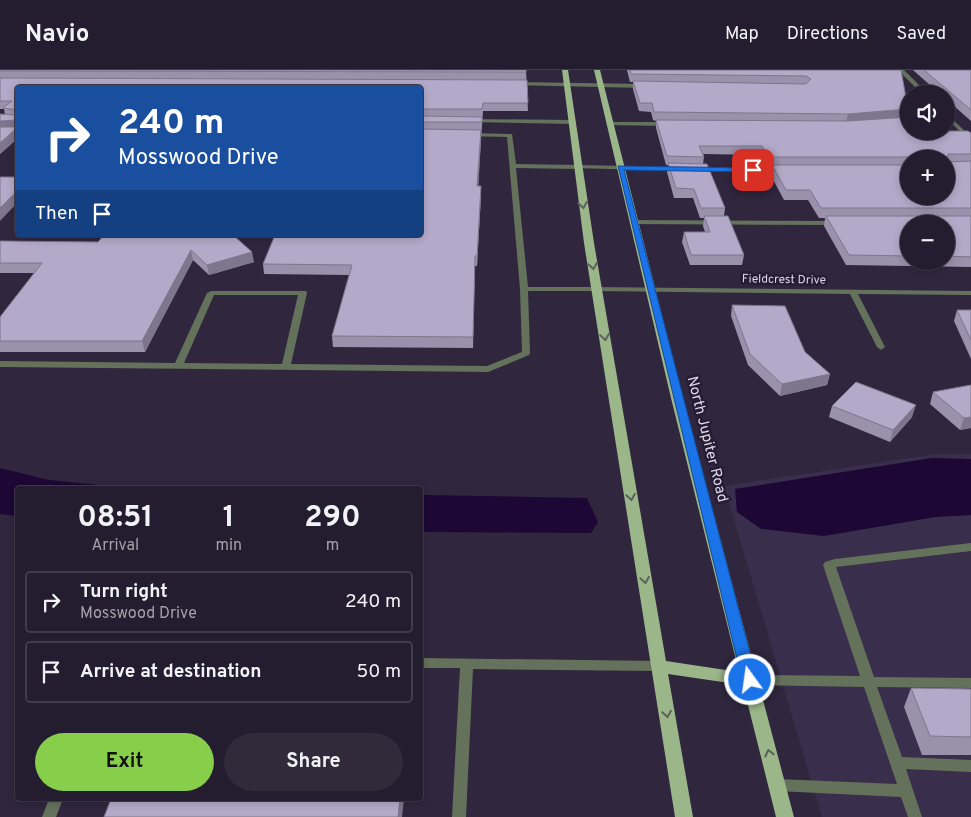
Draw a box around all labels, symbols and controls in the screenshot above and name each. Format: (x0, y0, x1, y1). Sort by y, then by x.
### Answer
text: Navio (25, 20, 89, 50)
text: Map (725, 23, 759, 46)
text: Directions (787, 23, 869, 46)
text: Saved (897, 23, 946, 46)
map controls (900, 85, 955, 270)
button: sound (900, 85, 955, 140)
text: 240 m (118, 102, 224, 146)
icon: right (35, 105, 100, 170)
text: Mosswood Drive (118, 145, 279, 172)
pin (732, 149, 774, 191)
button: + (900, 150, 955, 205)
icon: arrive (739, 156, 767, 184)
icon: arrive (88, 200, 116, 228)
one-way arrow (578, 200, 588, 209)
text: Then (35, 202, 78, 226)
button: − (900, 215, 955, 270)
one-way arrow (587, 262, 598, 270)
street label: Fieldcrest Drive (742, 271, 826, 289)
one-way arrow (599, 332, 609, 341)
street label: North Jupiter Road (682, 374, 731, 504)
one-way arrow (625, 493, 636, 501)
text: 08:51 (77, 500, 153, 537)
text: 1 (223, 500, 235, 537)
text: 290 (304, 500, 361, 537)
text: Arrival (91, 536, 139, 556)
text: min (215, 536, 242, 556)
text: m (326, 536, 339, 556)
one-way arrow (639, 575, 649, 584)
text: Turn right (80, 580, 168, 604)
icon: right (37, 588, 65, 616)
text: 240 m (345, 590, 401, 614)
text: Mosswood Drive (80, 604, 197, 624)
position arrow (723, 653, 775, 705)
icon: arrive (37, 658, 65, 686)
text: Arrive at destination (80, 660, 261, 684)
text: 50 m (356, 660, 401, 684)
one-way arrow (661, 709, 671, 718)
button: Exit (35, 733, 214, 791)
button: Share (224, 733, 403, 791)
one-way arrow (764, 749, 774, 757)

